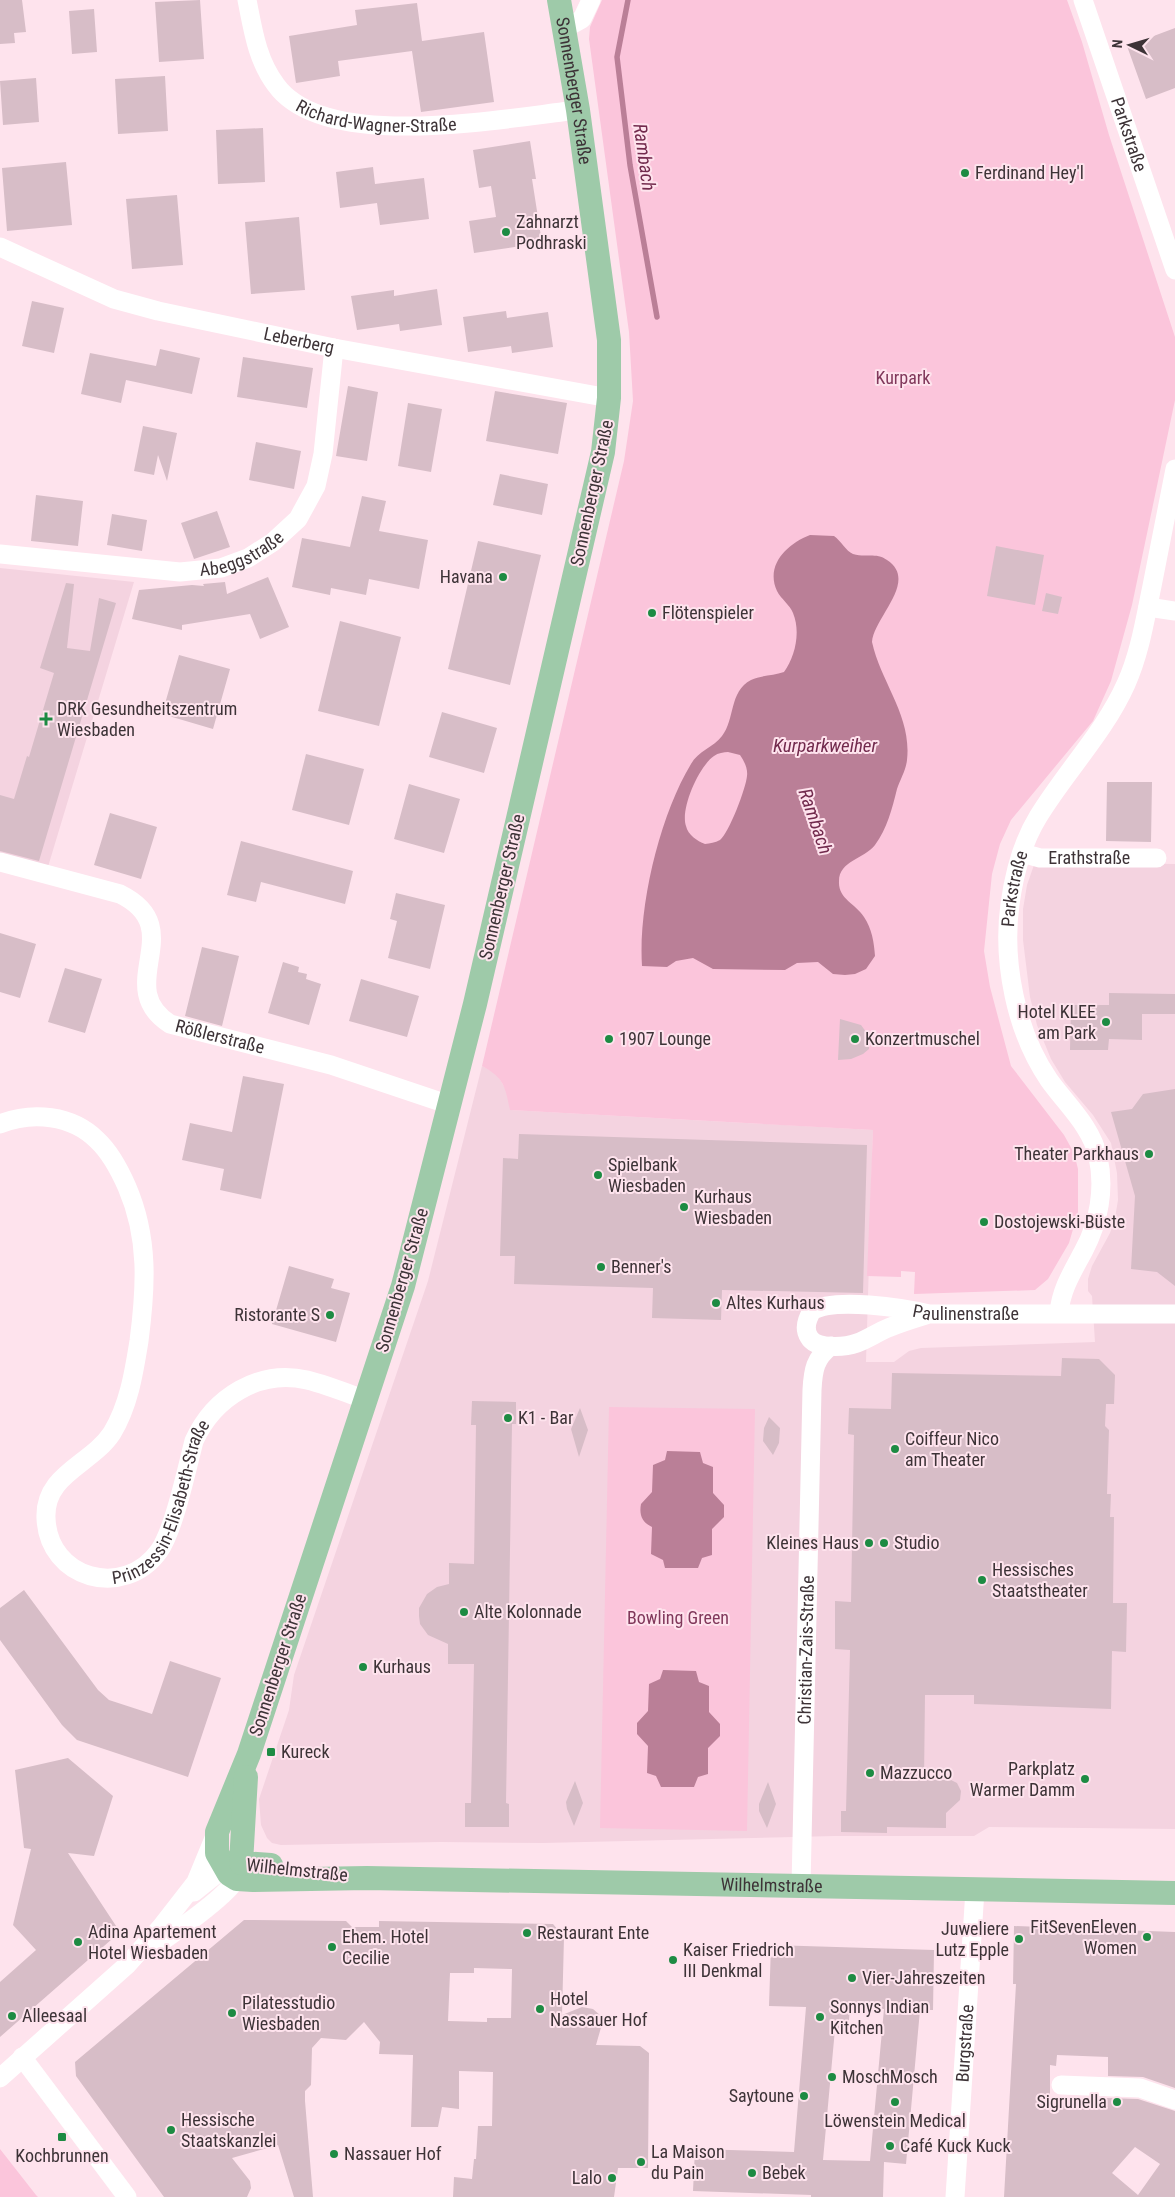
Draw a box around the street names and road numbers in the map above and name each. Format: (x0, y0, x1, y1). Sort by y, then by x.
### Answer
street label: Sonnenberger Straße (552, 15, 596, 166)
street label: Parkstraße (1107, 94, 1152, 174)
street label: Richard-Wagner-Straße (293, 95, 457, 136)
street label: Leberberg (262, 323, 336, 358)
street label: Sonnenberger Straße (566, 418, 617, 568)
street label: Abeggstraße (199, 527, 288, 580)
street label: Sonnenberger Straße (475, 812, 528, 962)
street label: Erathstraße (1048, 847, 1130, 868)
street label: Parkstraße (997, 848, 1032, 927)
street label: Rößlerstraße (173, 1015, 267, 1058)
street label: Sonnenberger Straße (371, 1205, 432, 1354)
street label: Paulinenstraße (911, 1300, 1019, 1324)
street label: Prinzessin-Elisabeth-Straße (110, 1415, 214, 1588)
street label: Christian-Zais-Straße (794, 1575, 818, 1725)
street label: Sonnenberger Straße (245, 1591, 310, 1739)
street label: Wilhelmstraße (245, 1854, 349, 1885)
street label: Wilhelmstraße (720, 1874, 823, 1896)
street label: Burgstraße (952, 2004, 978, 2083)

